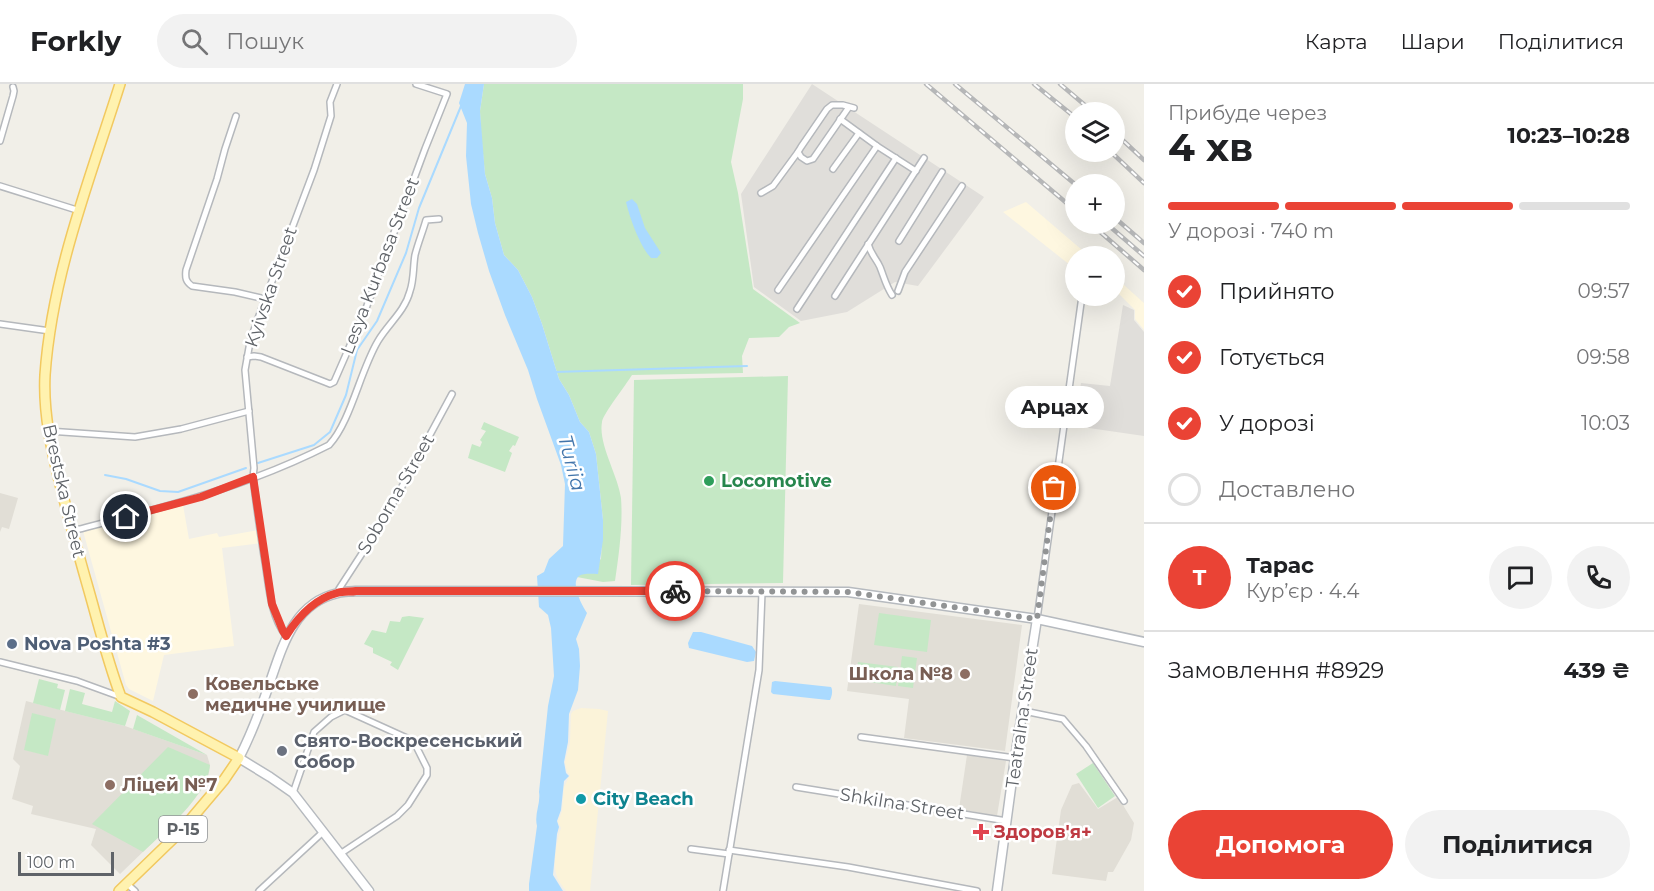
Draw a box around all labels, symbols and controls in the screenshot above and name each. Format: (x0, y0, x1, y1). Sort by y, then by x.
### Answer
search box (157, 14, 577, 68)
text: Forkly (30, 24, 121, 58)
icon: search (178, 25, 211, 58)
text: Пошук (226, 28, 304, 55)
text: Карта (1305, 29, 1368, 54)
text: Шари (1401, 29, 1465, 54)
text: Поділитися (1498, 29, 1624, 54)
text: Прибуде через (1168, 101, 1327, 125)
map controls (1065, 102, 1125, 306)
button: layers (1065, 102, 1125, 162)
text: 10:23–10:28 (1507, 122, 1630, 149)
text: 4 хв (1168, 123, 1253, 171)
street label: Lesya Kurbasa Street (336, 174, 424, 358)
button: + (1065, 174, 1125, 234)
text: У дорозі · 740 m (1168, 219, 1334, 243)
street label: Kyivska Street (240, 224, 302, 350)
button: − (1065, 246, 1125, 306)
icon: check (1168, 275, 1201, 308)
text: Прийнято (1219, 278, 1335, 305)
text: 09:57 (1578, 279, 1630, 303)
icon: check (1168, 341, 1201, 374)
text: Готується (1219, 344, 1325, 371)
text: 09:58 (1576, 345, 1630, 369)
callout: Арцах (1004, 386, 1104, 428)
text: Арцах (1021, 395, 1088, 419)
icon: check (1168, 407, 1201, 440)
text: У дорозі (1219, 410, 1315, 437)
text: 10:03 (1581, 411, 1630, 435)
street label: Brestska Street (38, 422, 90, 560)
street label: Soborna Street (353, 430, 439, 558)
water label: Turiia (553, 432, 591, 494)
pin (1028, 462, 1079, 513)
place label: Locomotive (721, 470, 832, 492)
icon: bag (1037, 471, 1070, 504)
marker: Locomotive (702, 474, 716, 488)
text: Доставлено (1219, 476, 1355, 503)
pin (100, 491, 151, 542)
icon: home (109, 500, 142, 533)
button: chat (1489, 546, 1552, 609)
button: phone (1567, 546, 1630, 609)
text: Тарас (1246, 552, 1314, 579)
courier (645, 561, 705, 621)
text: Т (1192, 564, 1207, 591)
icon: bike (659, 575, 692, 608)
text: Кур’єр · 4.4 (1246, 579, 1360, 603)
place label: Nova Poshta #3 (24, 633, 171, 655)
marker: Nova Poshta #3 (5, 637, 19, 651)
street label: Teatralna Street (1001, 646, 1043, 790)
text: Замовлення #8929 (1168, 657, 1384, 684)
text: 439 ₴ (1564, 657, 1630, 684)
place label: Школа №8 (849, 663, 953, 685)
marker: Школа №8 (958, 667, 972, 681)
place label: Ковельське медичне училище (205, 673, 386, 716)
marker: Ковельське медичне училище (186, 687, 200, 701)
place label: Свято-Воскресенський Собор (294, 730, 522, 773)
marker: Свято-Воскресенський Собор (275, 744, 289, 758)
place label: Ліцей №7 (122, 774, 218, 796)
marker: Ліцей №7 (103, 778, 117, 792)
street label: Shkilna Street (838, 783, 966, 825)
place label: City Beach (593, 788, 694, 810)
marker: City Beach (574, 792, 588, 806)
button: Допомога (1168, 810, 1393, 879)
button: Поділитися (1405, 810, 1630, 879)
road number: Р-15 (159, 816, 207, 842)
place label: Здоров'я+ (993, 821, 1092, 843)
marker: Здоров'я+ (972, 823, 990, 841)
scale bar (18, 849, 114, 876)
text: 100 m (27, 853, 75, 872)

